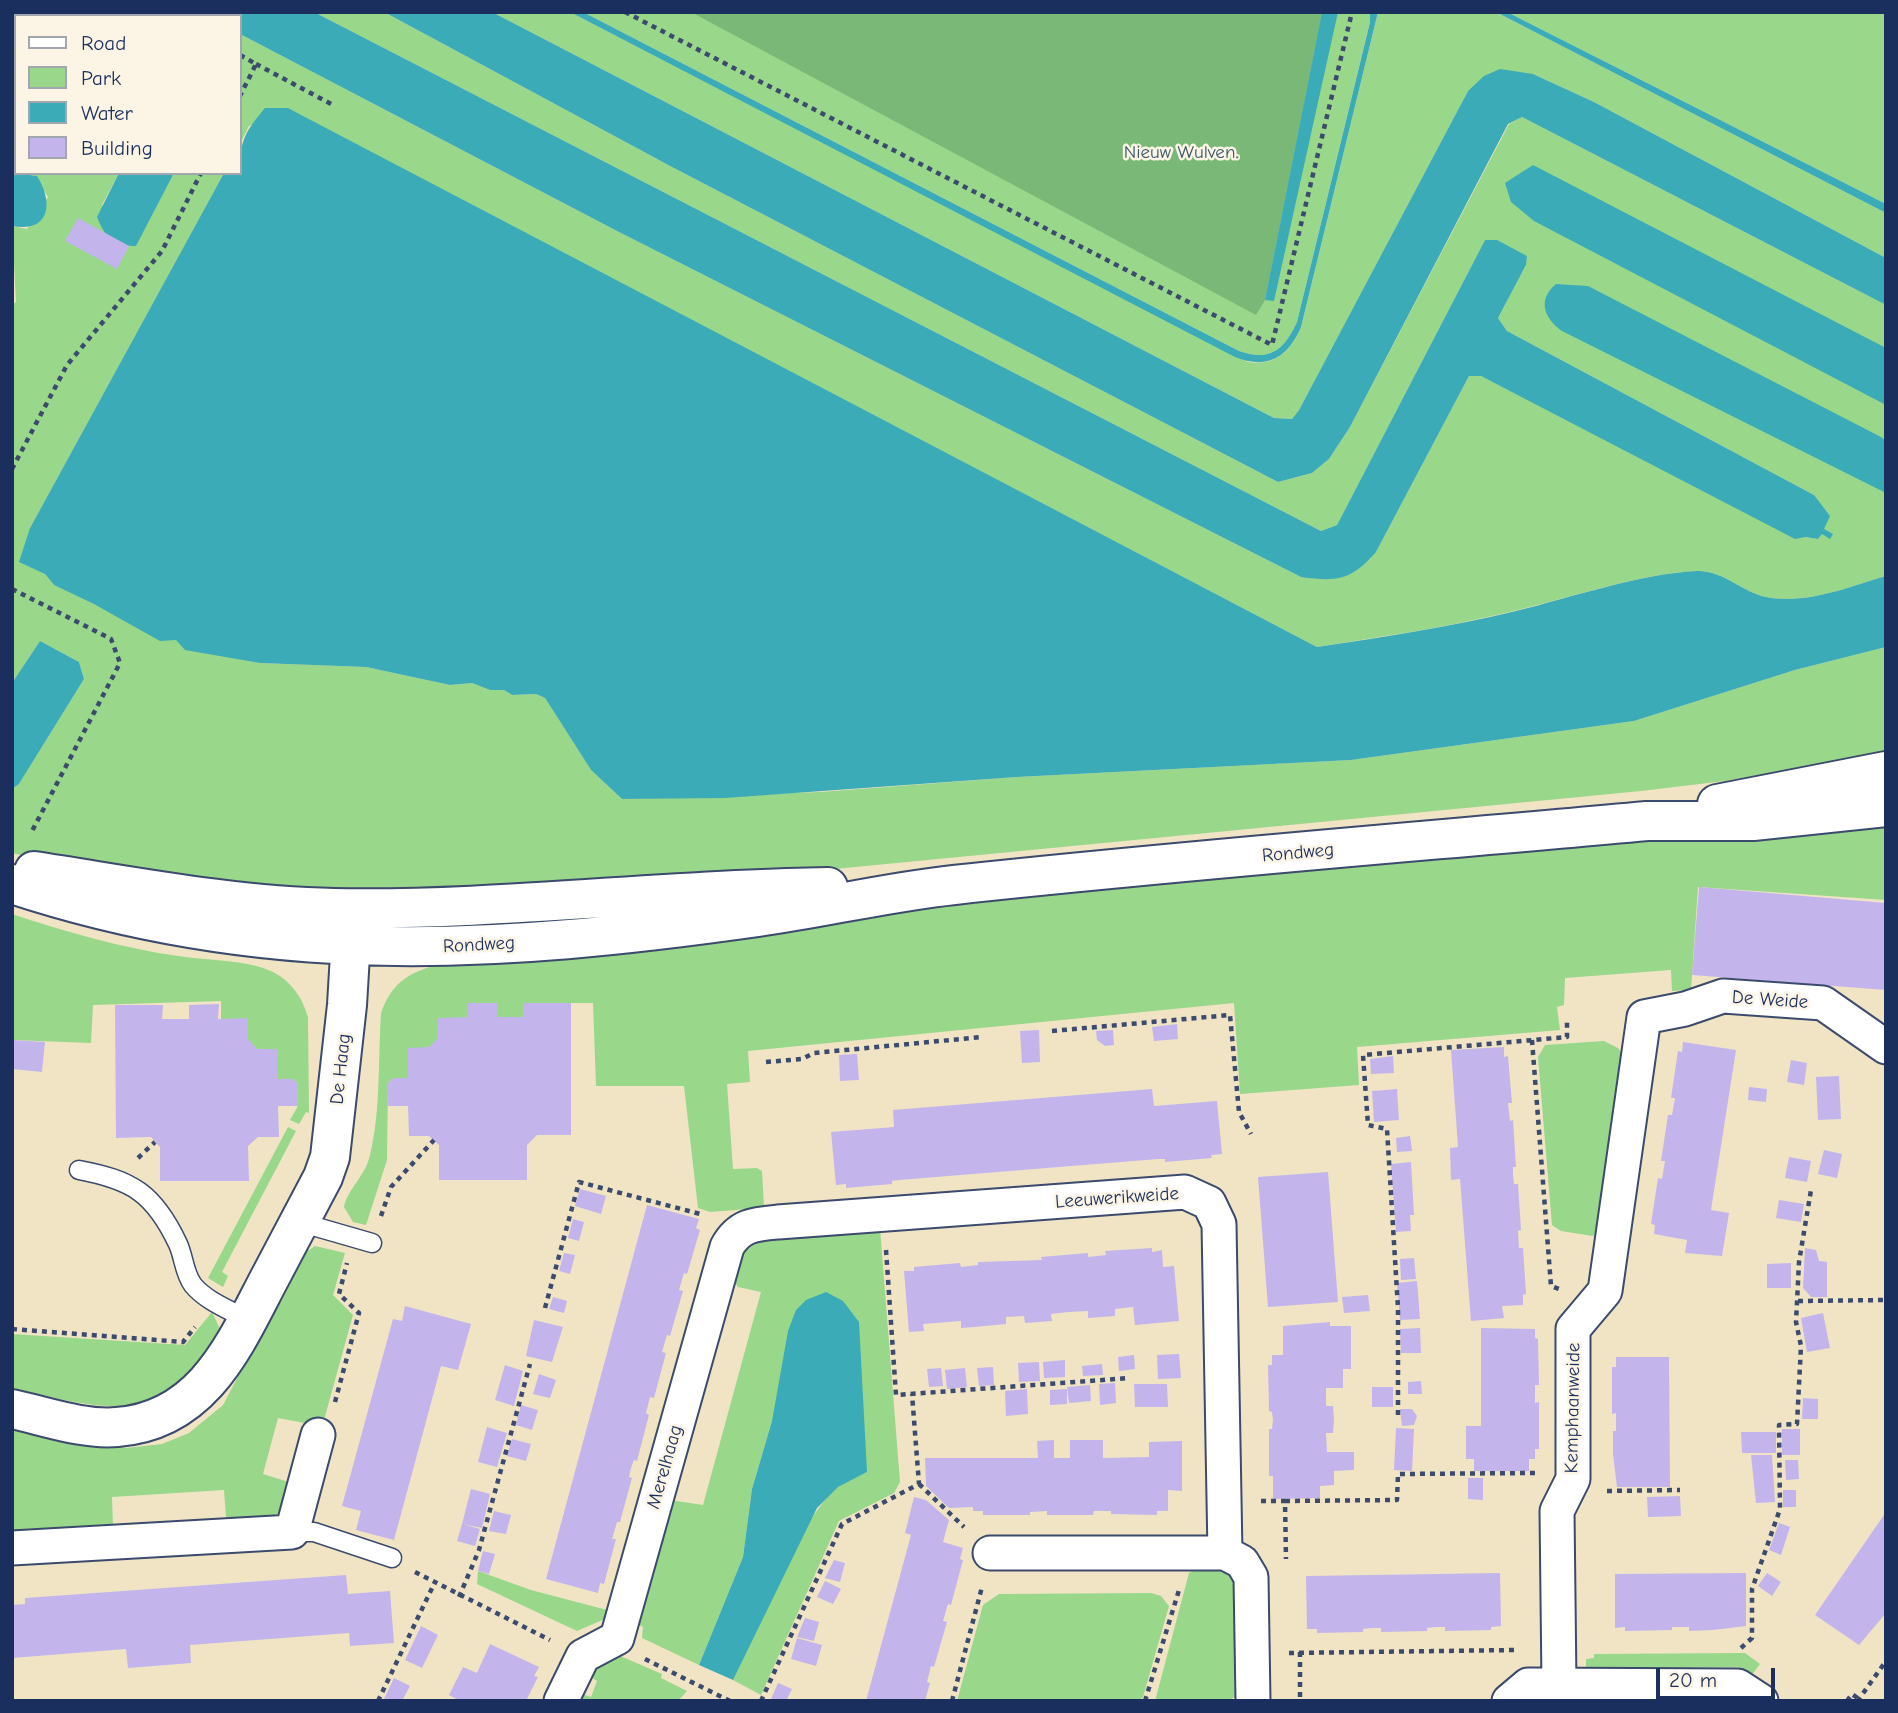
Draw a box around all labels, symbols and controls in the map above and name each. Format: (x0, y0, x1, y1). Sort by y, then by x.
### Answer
legend (14, 14, 242, 175)
text: Road (81, 31, 126, 55)
text: Park (81, 66, 121, 90)
text: Water (81, 101, 133, 125)
text: Building (81, 136, 153, 160)
park label: Nieuw Wulven. (1124, 142, 1238, 164)
street label: Rondweg (1261, 838, 1335, 868)
street label: Rondweg (442, 932, 516, 958)
street label: De Weide (1731, 986, 1809, 1014)
street label: De Haag (326, 1032, 356, 1106)
street label: Leeuwerikweide (1054, 1182, 1180, 1214)
street label: Kemphaanweide (1560, 1342, 1586, 1474)
street label: Merelhaag (642, 1422, 688, 1512)
scale bar (1660, 1654, 1779, 1698)
text: 20 m (1669, 1668, 1717, 1692)

